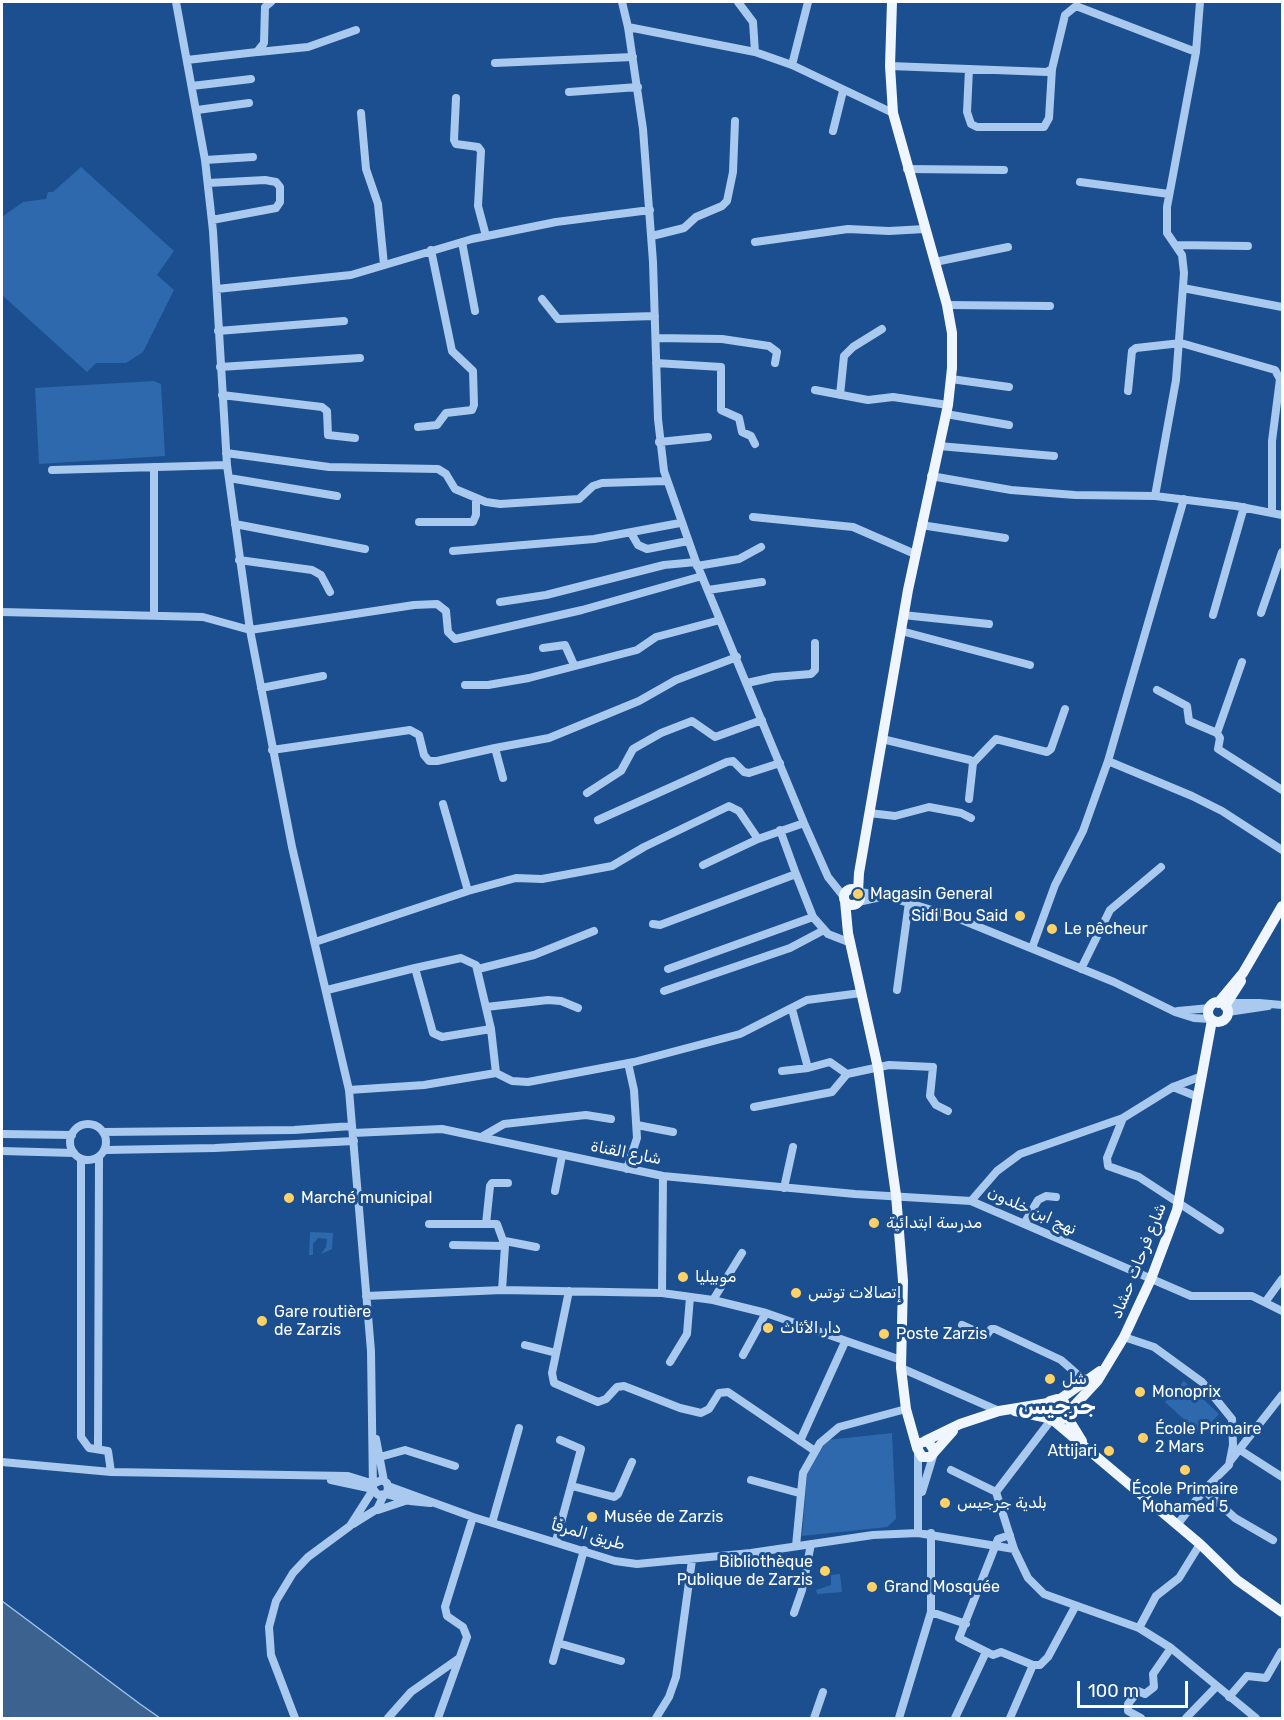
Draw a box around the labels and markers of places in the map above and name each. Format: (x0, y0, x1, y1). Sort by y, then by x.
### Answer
place label: Magasin General (870, 884, 993, 904)
marker: Magasin General (851, 887, 865, 901)
place label: Sidi Bou Said (911, 906, 1008, 926)
marker: Sidi Bou Said (1013, 909, 1027, 923)
place label: Le pêcheur (1064, 919, 1147, 939)
marker: Le pêcheur (1045, 922, 1059, 936)
place label: Marché municipal (301, 1188, 432, 1208)
marker: Marché municipal (282, 1191, 296, 1205)
place label: مدرسة ابتدائية (886, 1213, 982, 1233)
marker: مدرسة ابتدائية (867, 1216, 881, 1230)
place label: موبيليا (695, 1267, 736, 1287)
marker: موبيليا (676, 1270, 690, 1284)
place label: إتصالات توتس (808, 1283, 901, 1303)
marker: إتصالات توتس (789, 1286, 803, 1300)
place label: Gare routière de Zarzis (274, 1302, 371, 1340)
marker: Gare routière de Zarzis (255, 1314, 269, 1328)
place label: دار الأثاث (780, 1318, 841, 1338)
marker: دار الأثاث (761, 1321, 775, 1335)
place label: Poste Zarzis (896, 1324, 987, 1344)
marker: Poste Zarzis (877, 1327, 891, 1341)
place label: شل (1062, 1369, 1087, 1389)
marker: شل (1043, 1372, 1057, 1386)
place label: Monoprix (1152, 1382, 1221, 1402)
marker: Monoprix (1133, 1385, 1147, 1399)
place label: École Primaire 2 Mars (1155, 1419, 1261, 1457)
marker: École Primaire 2 Mars (1136, 1431, 1150, 1445)
place label: Attijari (1047, 1441, 1097, 1461)
marker: Attijari (1102, 1444, 1116, 1458)
marker: École Primaire Mohamed 5 (1178, 1463, 1192, 1477)
place label: École Primaire Mohamed 5 (1132, 1479, 1238, 1517)
place label: بلدية جرجيس (957, 1493, 1047, 1513)
marker: بلدية جرجيس (938, 1496, 952, 1510)
place label: Musée de Zarzis (604, 1507, 723, 1527)
marker: Musée de Zarzis (585, 1510, 599, 1524)
place label: Bibliothèque Publique de Zarzis (677, 1552, 813, 1590)
marker: Bibliothèque Publique de Zarzis (818, 1564, 832, 1578)
place label: Grand Mosquée (884, 1577, 1000, 1597)
marker: Grand Mosquée (865, 1580, 879, 1594)

